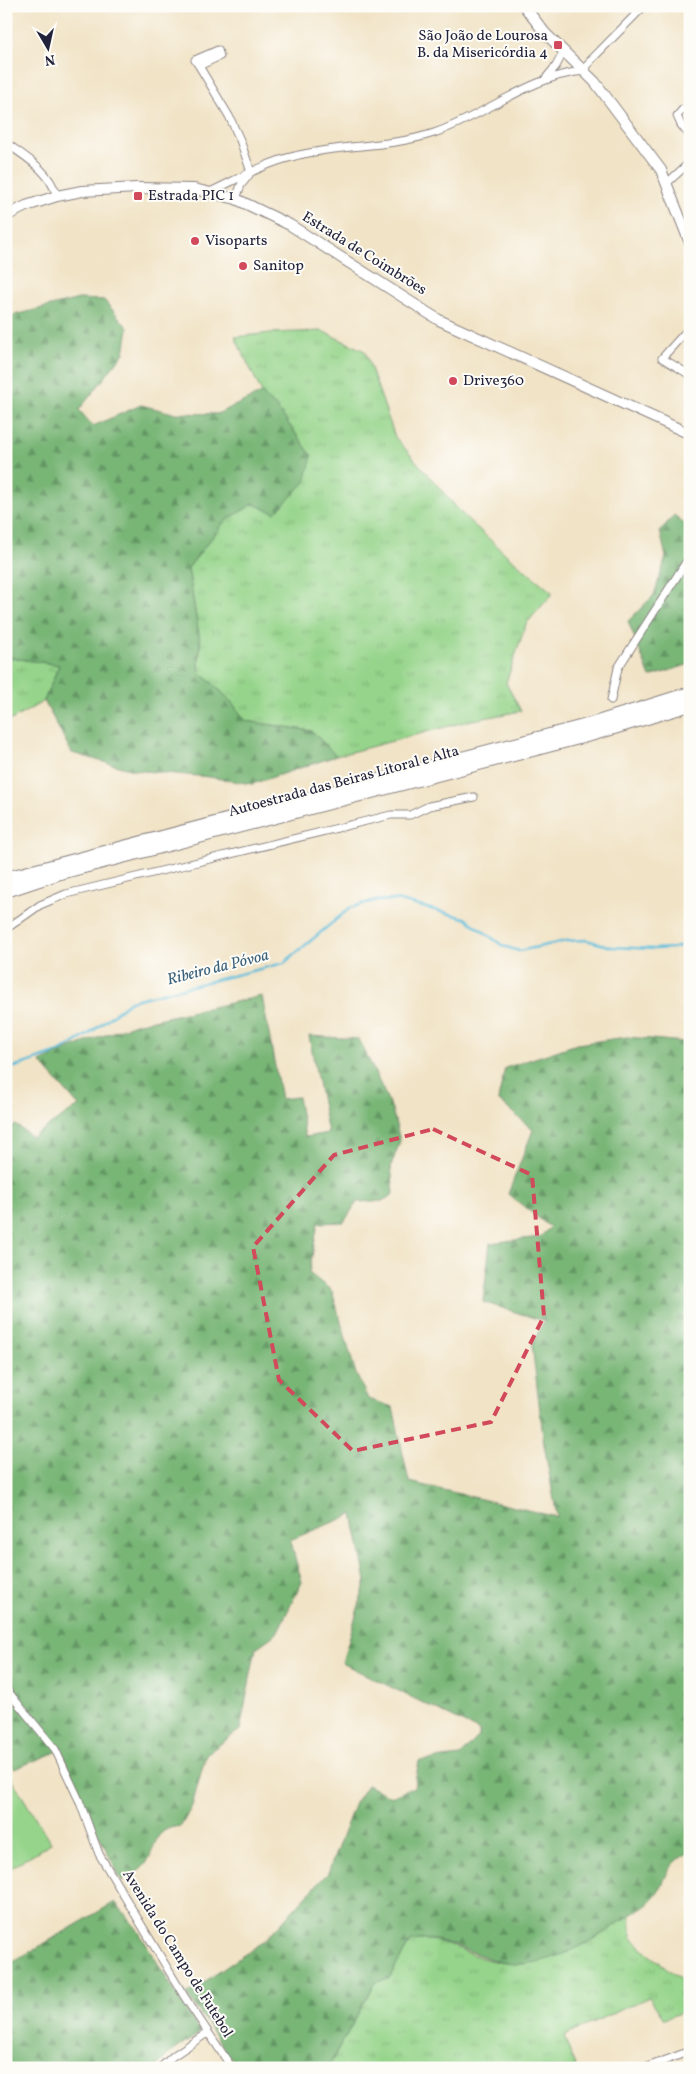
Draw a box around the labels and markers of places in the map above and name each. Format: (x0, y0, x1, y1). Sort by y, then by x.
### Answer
place label: São João de Lourosa B. da Misericórdia 4 (417, 26, 548, 64)
marker: São João de Lourosa B. da Misericórdia 4 (552, 39, 564, 51)
place label: Estrada PIC 1 (148, 186, 234, 207)
marker: Estrada PIC 1 (132, 190, 144, 202)
place label: Visoparts (205, 231, 268, 252)
marker: Visoparts (189, 235, 201, 247)
place label: Sanitop (253, 256, 304, 277)
marker: Sanitop (237, 260, 249, 272)
place label: Drive360 (463, 371, 524, 392)
marker: Drive360 (447, 375, 459, 387)

